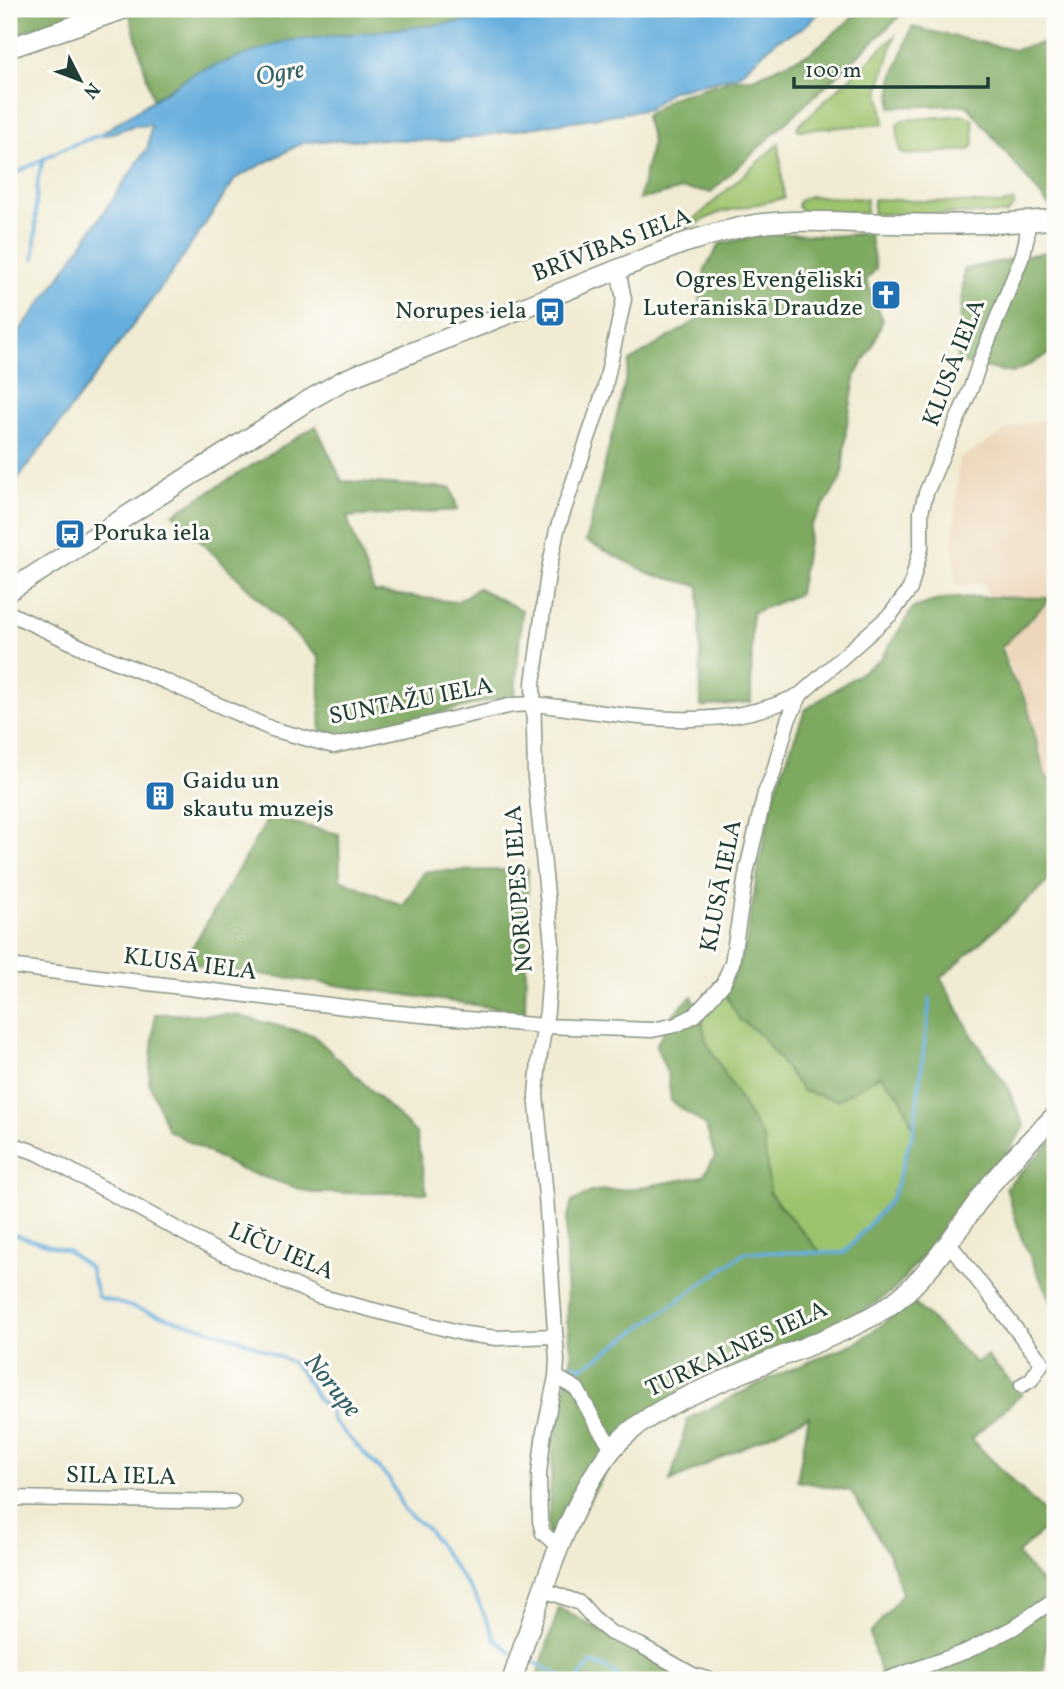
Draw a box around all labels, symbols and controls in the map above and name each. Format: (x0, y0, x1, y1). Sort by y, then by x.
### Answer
north arrow (46, 46, 116, 116)
scale bar (794, 46, 989, 90)
water label: Ogre (253, 52, 308, 96)
text: 100 m (805, 57, 862, 86)
text: N (77, 76, 105, 104)
street label: BRĪVĪBAS IELA (528, 200, 696, 292)
place label: Ogres Evenģēliski Luterāniskā Draudze (643, 264, 863, 326)
church icon: Ogres Evenģēliski Luterāniskā Draudze (869, 278, 903, 312)
street label: KLUSĀ IELA (915, 294, 995, 432)
place label: Norupes iela (395, 295, 527, 329)
bus stop icon: Norupes iela (533, 295, 567, 329)
bus stop icon: Poruka iela (53, 517, 87, 551)
place label: Poruka iela (93, 517, 210, 551)
street label: SUNTAŽU IELA (326, 669, 496, 735)
place label: Gaidu un skautu muzejs (183, 765, 334, 827)
building icon: Gaidu un skautu muzejs (143, 779, 177, 813)
street label: NORUPES IELA (497, 804, 543, 974)
street label: KLUSĀ IELA (693, 817, 752, 955)
street label: KLUSĀ IELA (121, 940, 259, 990)
street label: LĪČU IELA (223, 1214, 339, 1290)
street label: TURKALNES IELA (641, 1293, 833, 1407)
water label: Norupe (295, 1346, 369, 1426)
street label: SILA IELA (66, 1459, 176, 1495)

